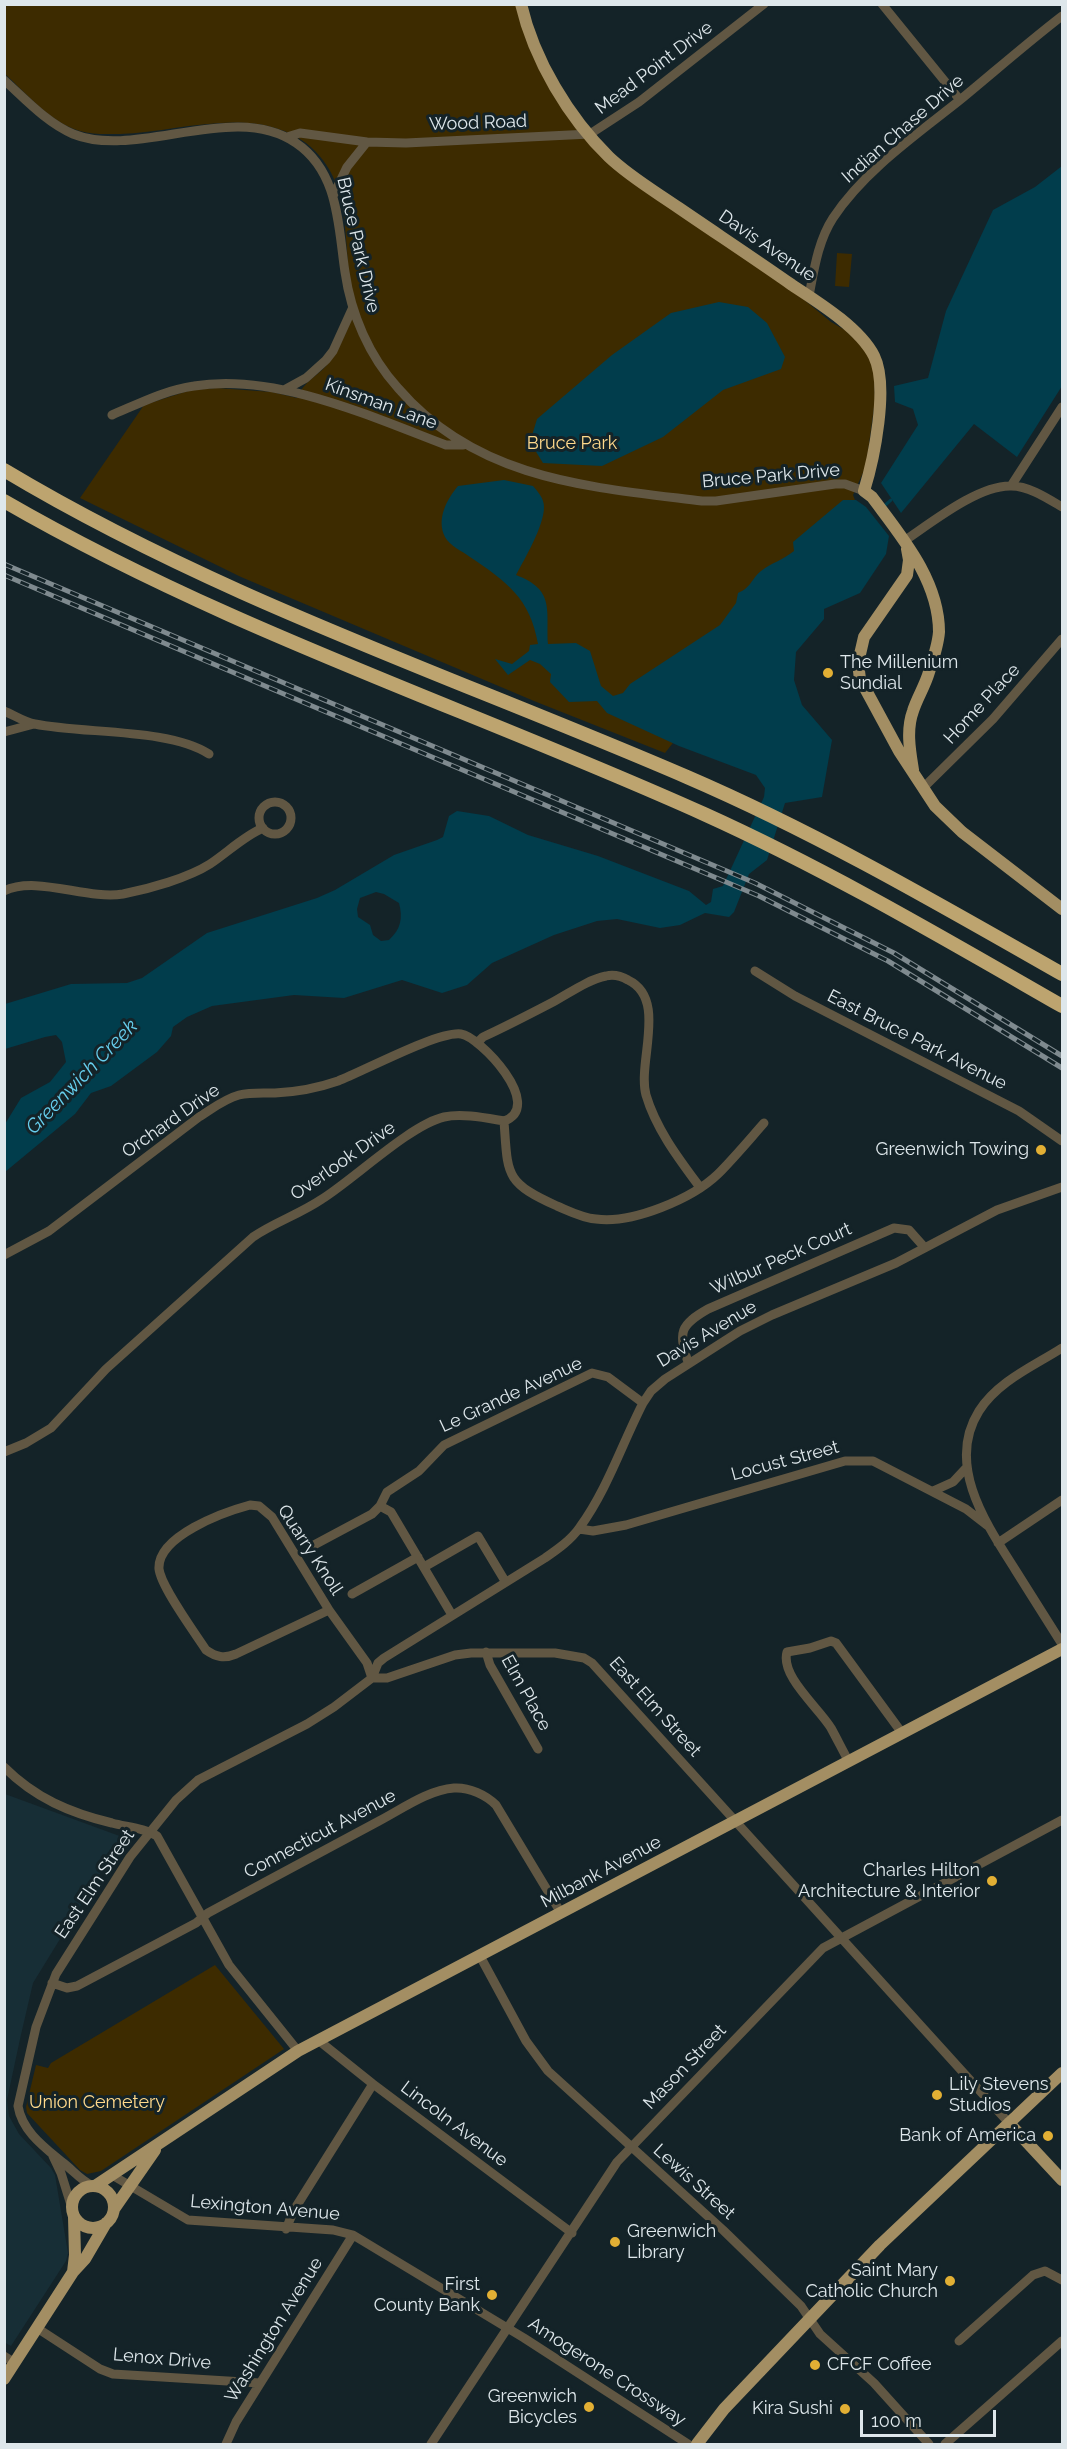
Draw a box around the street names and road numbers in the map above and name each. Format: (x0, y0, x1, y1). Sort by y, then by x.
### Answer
street label: Mead Point Drive (591, 17, 717, 119)
street label: Indian Chase Drive (838, 70, 968, 188)
street label: Wood Road (429, 110, 527, 136)
street label: Bruce Park Drive (332, 175, 384, 315)
street label: Davis Avenue (714, 206, 820, 286)
street label: Kinsman Lane (322, 374, 440, 434)
street label: Bruce Park Drive (701, 459, 841, 493)
street label: Home Place (939, 659, 1025, 749)
street label: East Bruce Park Avenue (824, 985, 1010, 1095)
street label: Orchard Drive (118, 1079, 224, 1163)
street label: Overlook Drive (286, 1117, 400, 1205)
street label: Wilbur Peck Court (707, 1218, 855, 1300)
street label: Davis Avenue (653, 1296, 761, 1372)
street label: Le Grande Avenue (436, 1353, 586, 1437)
street label: Locust Street (729, 1436, 841, 1486)
street label: Quarry Knoll (273, 1501, 347, 1599)
street label: Elm Place (496, 1651, 556, 1735)
street label: East Elm Street (605, 1653, 705, 1761)
street label: Connecticut Avenue (240, 1785, 400, 1883)
street label: East Elm Street (51, 1825, 139, 1943)
street label: Milbank Avenue (537, 1831, 665, 1913)
street label: Mason Street (639, 2020, 731, 2114)
street label: Lincoln Avenue (396, 2077, 512, 2171)
street label: Lewis Street (649, 2140, 739, 2224)
street label: Lexington Avenue (189, 2191, 341, 2225)
street label: Washington Avenue (221, 2253, 327, 2407)
street label: Amogerone Crossway (524, 2313, 690, 2431)
street label: Lenox Drive (112, 2344, 212, 2374)

